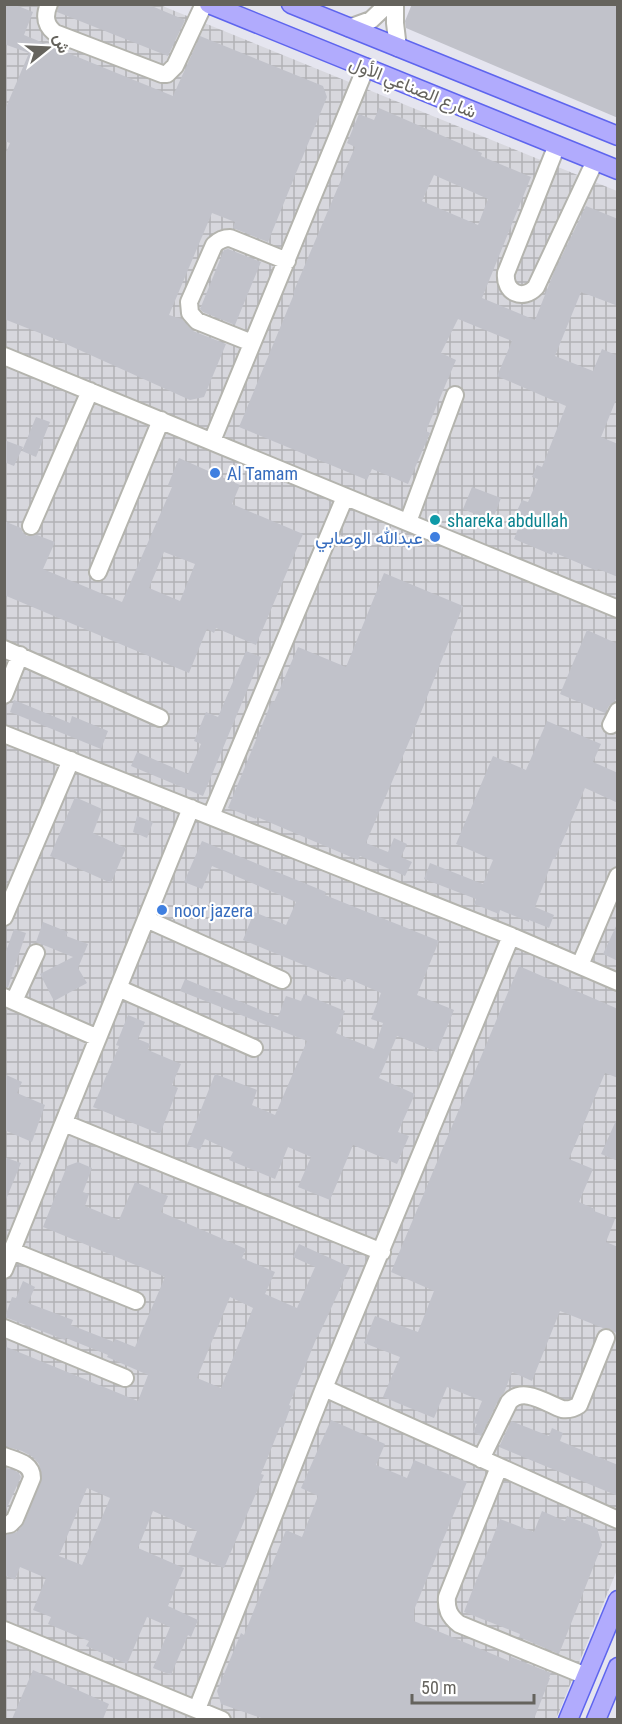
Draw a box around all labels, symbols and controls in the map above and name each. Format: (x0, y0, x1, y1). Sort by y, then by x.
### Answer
north arrow (18, 18, 78, 78)
text: ش (50, 31, 74, 56)
street label: شارع الصناعي الأول (345, 52, 480, 127)
place label: Al Tamam (227, 463, 298, 484)
marker: Al Tamam (208, 466, 222, 480)
place label: shareka abdullah (447, 510, 568, 531)
marker: shareka abdullah (428, 513, 442, 527)
place label: عبدالله الوصابي (315, 527, 423, 553)
marker: عبدالله الوصابي (428, 530, 442, 544)
place label: noor jazera (174, 900, 253, 921)
marker: noor jazera (155, 903, 169, 917)
scale bar (412, 1667, 534, 1705)
text: 50 m (421, 1677, 456, 1698)

